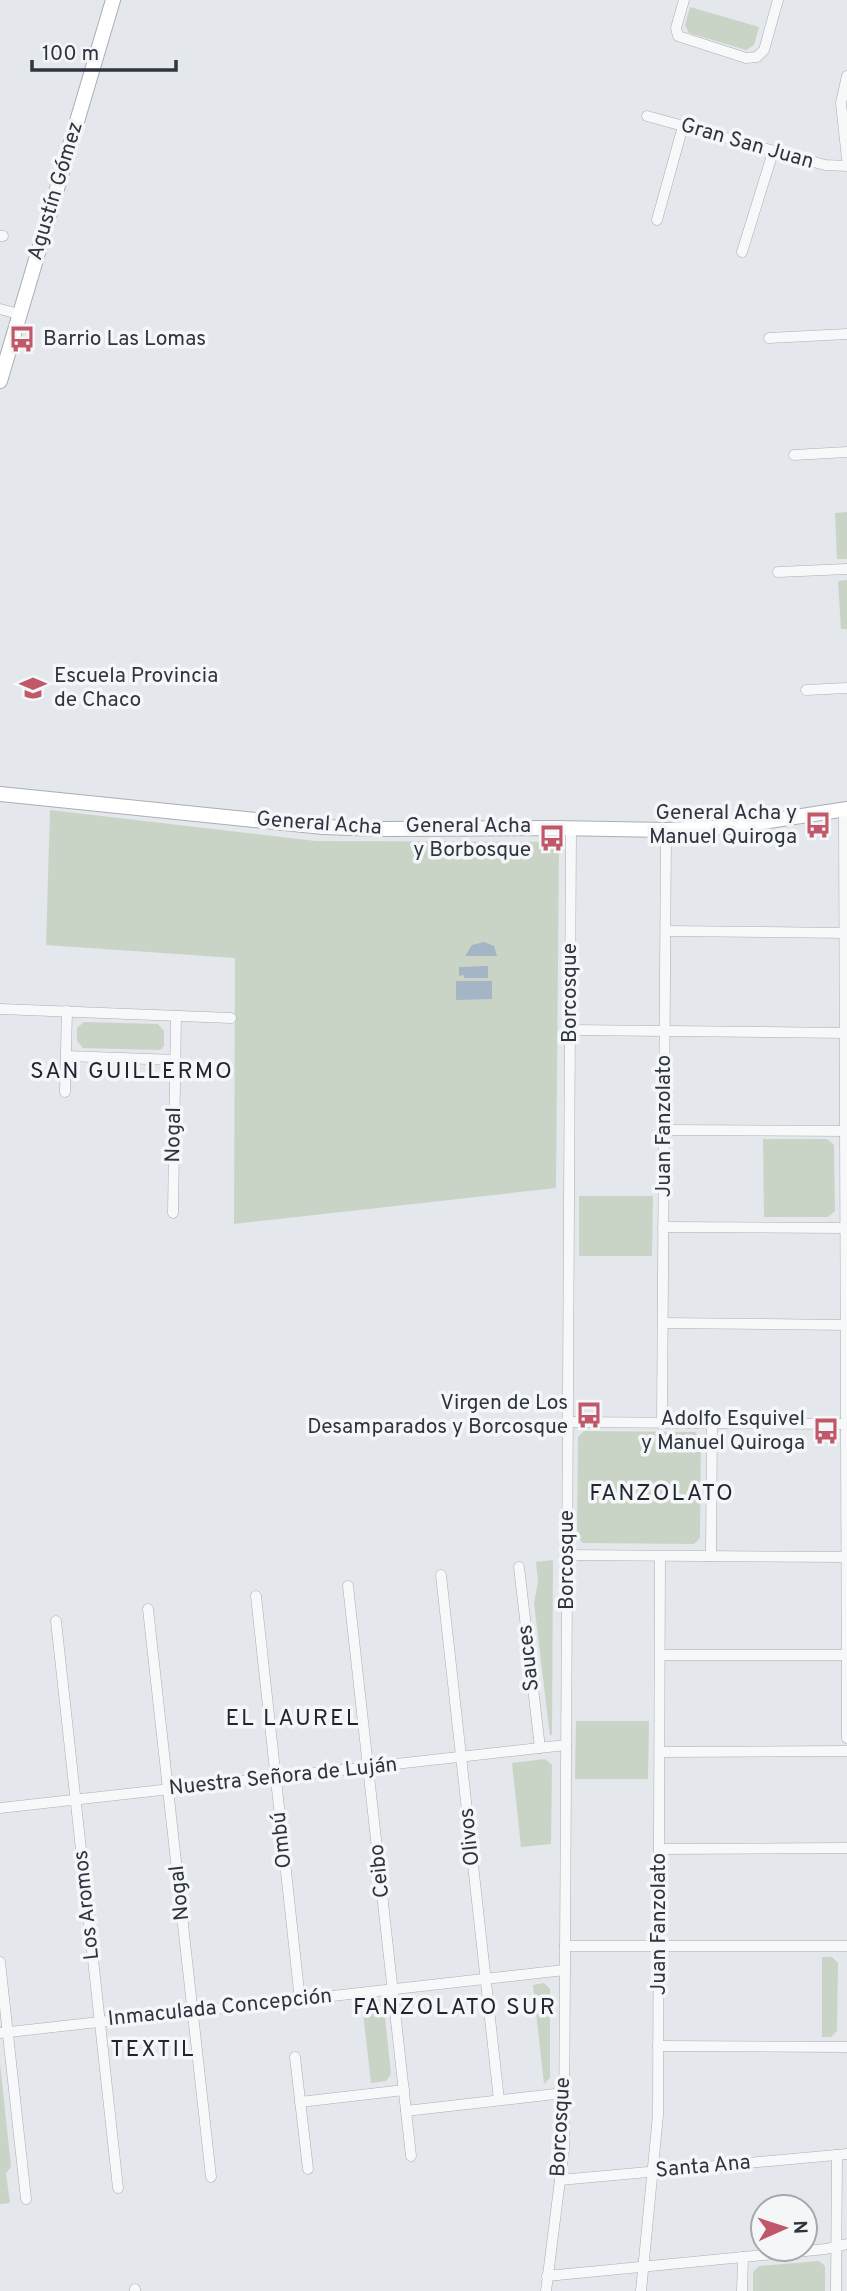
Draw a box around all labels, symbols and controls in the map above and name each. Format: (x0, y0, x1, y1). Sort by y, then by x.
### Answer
scale bar (32, 28, 175, 72)
text: 100 m (42, 41, 99, 68)
street label: Gran San Juan (677, 112, 817, 176)
street label: Agustín Gómez (22, 119, 90, 263)
bus stop icon: Barrio Las Lomas (7, 324, 37, 354)
place label: Barrio Las Lomas (43, 326, 206, 353)
place label: Escuela Provincia de Chaco (54, 663, 218, 714)
school or university icon: Escuela Provincia de Chaco (18, 673, 48, 703)
place label: General Acha y Manuel Quiroga (649, 800, 797, 851)
street label: General Acha (255, 806, 383, 842)
bus stop icon: General Acha y Manuel Quiroga (803, 810, 833, 840)
place label: General Acha y Borbosque (405, 813, 531, 864)
bus stop icon: General Acha y Borbosque (537, 823, 567, 853)
street label: Borcosque (557, 943, 584, 1043)
street label: Juan Fanzolato (651, 1055, 678, 1197)
district label: SAN GUILLERMO (30, 1058, 234, 1087)
street label: Nogal (160, 1107, 188, 1163)
place label: Virgen de Los Desamparados y Borcosque (307, 1390, 568, 1441)
bus stop icon: Virgen de Los Desamparados y Borcosque (574, 1400, 604, 1430)
place label: Adolfo Esquivel y Manuel Quiroga (641, 1406, 805, 1457)
bus stop icon: Adolfo Esquivel y Manuel Quiroga (811, 1416, 841, 1446)
district label: FANZOLATO (589, 1480, 735, 1509)
street label: Borcosque (554, 1510, 581, 1610)
street label: Sauces (512, 1623, 546, 1693)
district label: EL LAUREL (225, 1705, 361, 1734)
street label: Nuestra Señora de Luján (167, 1752, 399, 1802)
street label: Olivos (454, 1807, 486, 1867)
street label: Ombú (266, 1810, 298, 1870)
street label: Ceibo (364, 1843, 396, 1899)
street label: Los Aromos (68, 1849, 106, 1961)
street label: Juan Fanzolato (646, 1853, 673, 1995)
street label: Nogal (164, 1864, 196, 1922)
street label: Inmaculada Concepción (107, 1983, 333, 2033)
district label: FANZOLATO SUR (353, 1994, 557, 2023)
district label: TEXTIL (110, 2036, 196, 2065)
street label: Borcosque (545, 2076, 577, 2178)
street label: Santa Ana (654, 2149, 752, 2185)
north arrow (749, 2193, 819, 2263)
text: N (787, 2220, 811, 2235)

